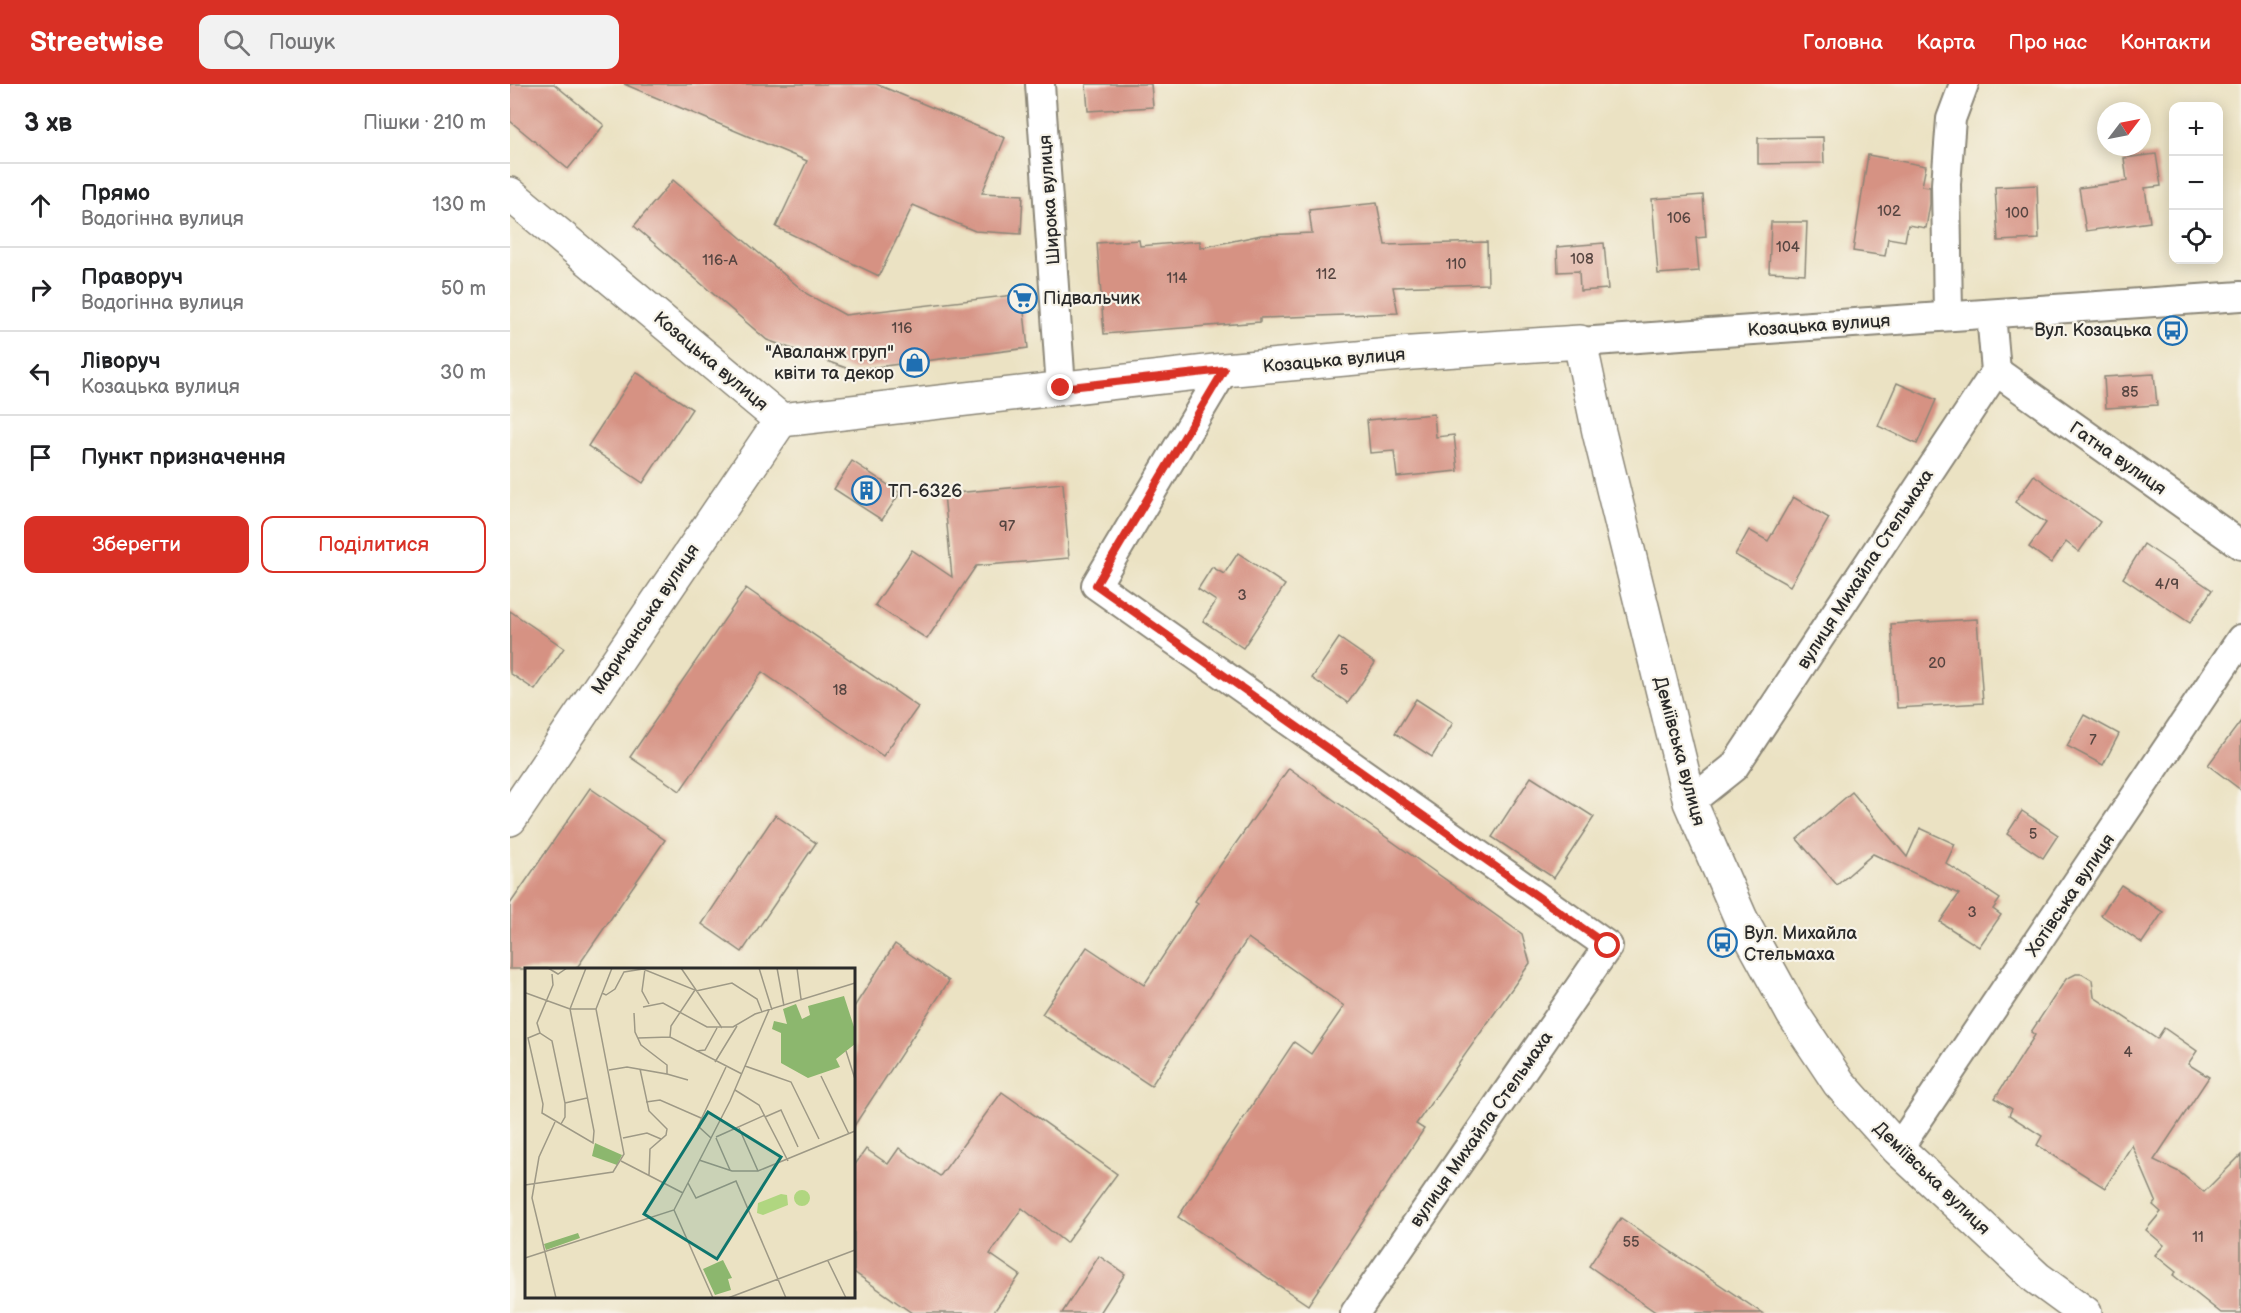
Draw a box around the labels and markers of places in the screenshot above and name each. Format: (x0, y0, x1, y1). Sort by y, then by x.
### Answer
supermarket icon: Підвальчик (1006, 282, 1038, 314)
place label: Підвальчик (1043, 288, 1140, 309)
bus stop icon: Вул. Козацька (2157, 314, 2189, 346)
place label: Вул. Козацька (2034, 320, 2152, 341)
place label: "Аваланж груп" квіти та декор (765, 342, 894, 384)
shop icon: "Аваланж груп" квіти та декор (899, 346, 931, 378)
building icon: ТП-6326 (851, 475, 883, 507)
place label: ТП-6326 (888, 481, 962, 502)
place label: Вул. Михайла Стельмаха (1744, 923, 1858, 965)
bus stop icon: Вул. Михайла Стельмаха (1707, 927, 1739, 959)

